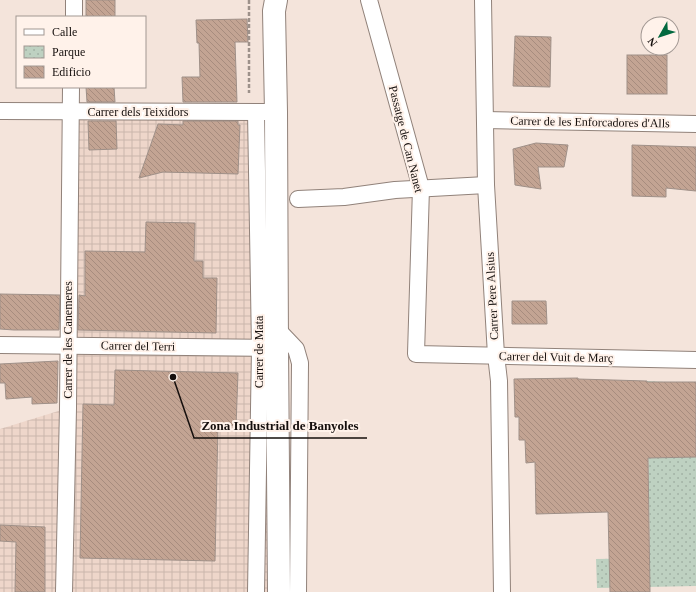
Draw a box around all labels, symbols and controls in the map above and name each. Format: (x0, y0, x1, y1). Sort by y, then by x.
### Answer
legend (16, 16, 146, 88)
north arrow (640, 16, 680, 56)
text: Calle (52, 25, 77, 39)
text: N (645, 35, 659, 49)
text: Parque (52, 45, 85, 59)
text: Edificio (52, 65, 91, 79)
street label: Passatge de Can Nanet (386, 84, 426, 195)
street label: Carrer dels Teixidors (88, 105, 189, 119)
street label: Carrer de les Enforcadores d'Alls (510, 114, 670, 130)
street label: Carrer Pere Alsius (483, 251, 501, 340)
street label: Carrer de les Canemeres (61, 281, 75, 399)
street label: Carrer de Mata (252, 315, 266, 388)
street label: Carrer del Terri (101, 338, 176, 354)
street label: Carrer del Vuit de Març (499, 349, 613, 365)
callout: Zona Industrial de Banyoles (194, 413, 367, 438)
text: Zona Industrial de Banyoles (201, 418, 359, 433)

